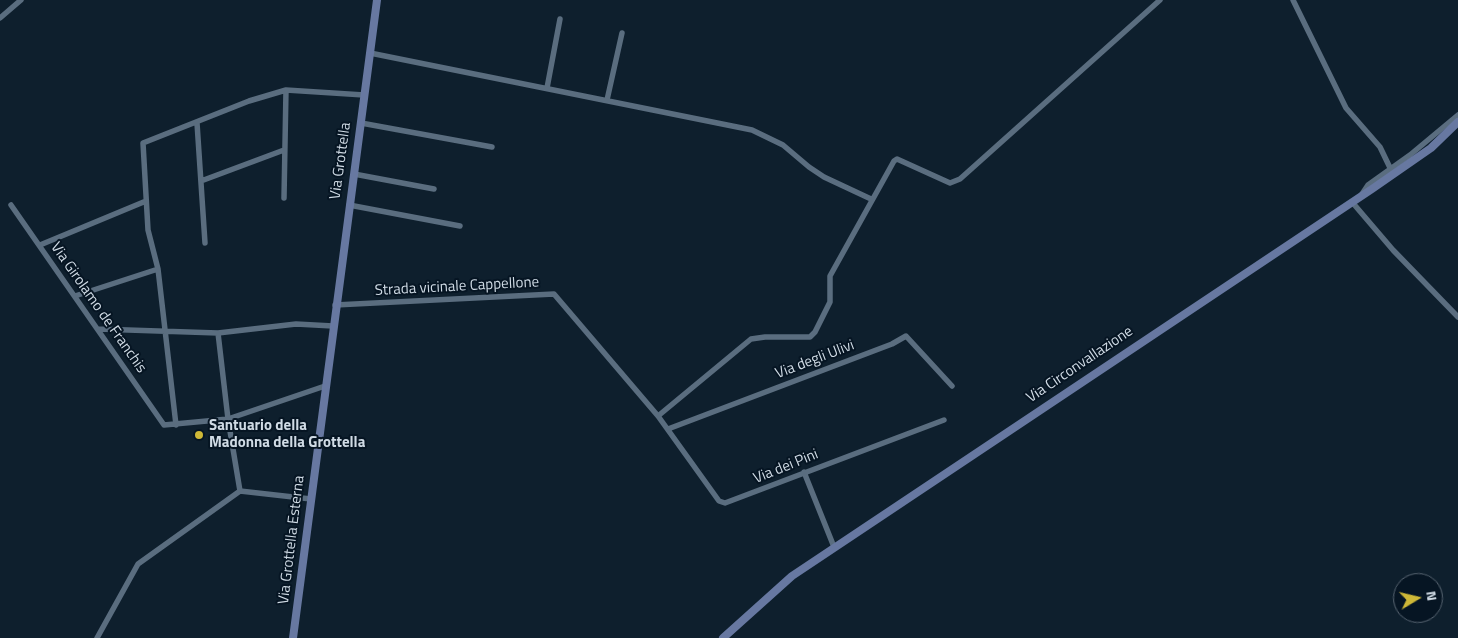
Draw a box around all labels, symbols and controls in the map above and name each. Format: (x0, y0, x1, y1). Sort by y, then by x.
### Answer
street label: Via Grottella (327, 121, 355, 201)
street label: Via Girolamo de Franchis (46, 239, 150, 377)
street label: Strada vicinale Cappellone (374, 274, 540, 300)
street label: Via Circonvallazione (1023, 323, 1137, 407)
street label: Via degli Ulivi (773, 337, 857, 383)
place label: Santuario della Madonna della Grottella (209, 417, 365, 452)
marker: Santuario della Madonna della Grottella (193, 429, 205, 441)
street label: Via dei Pini (751, 446, 821, 488)
street label: Via Grottella Esterna (275, 475, 309, 605)
north arrow (1393, 573, 1443, 623)
text: N (1421, 589, 1443, 602)

